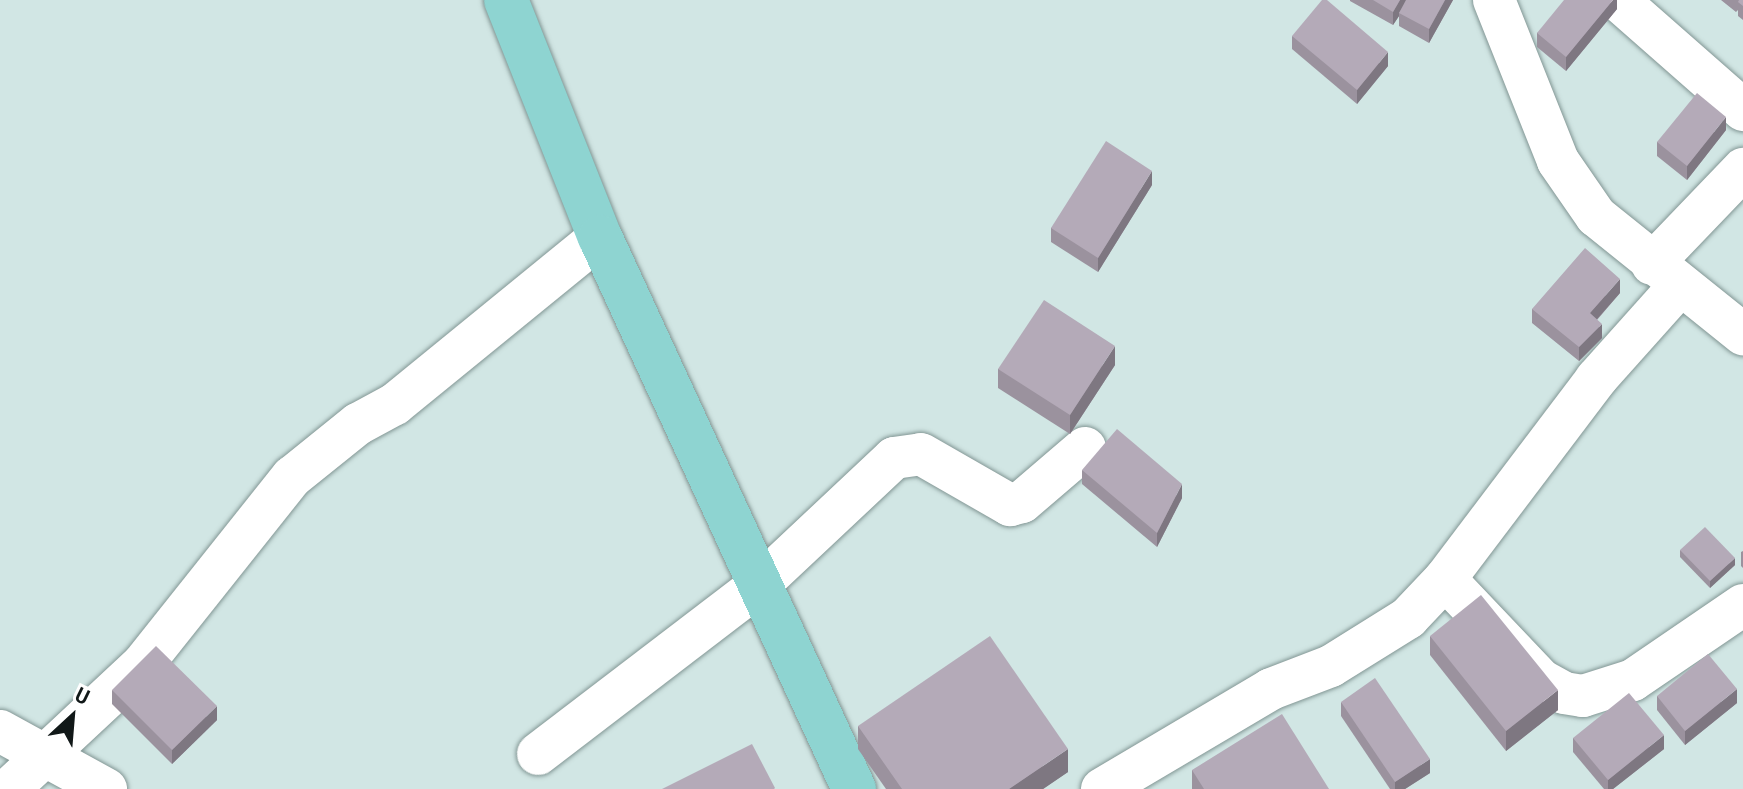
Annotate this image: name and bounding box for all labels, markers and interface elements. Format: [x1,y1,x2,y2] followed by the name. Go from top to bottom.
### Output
[32,677,112,757] north arrow
[70,679,95,712] text: U

